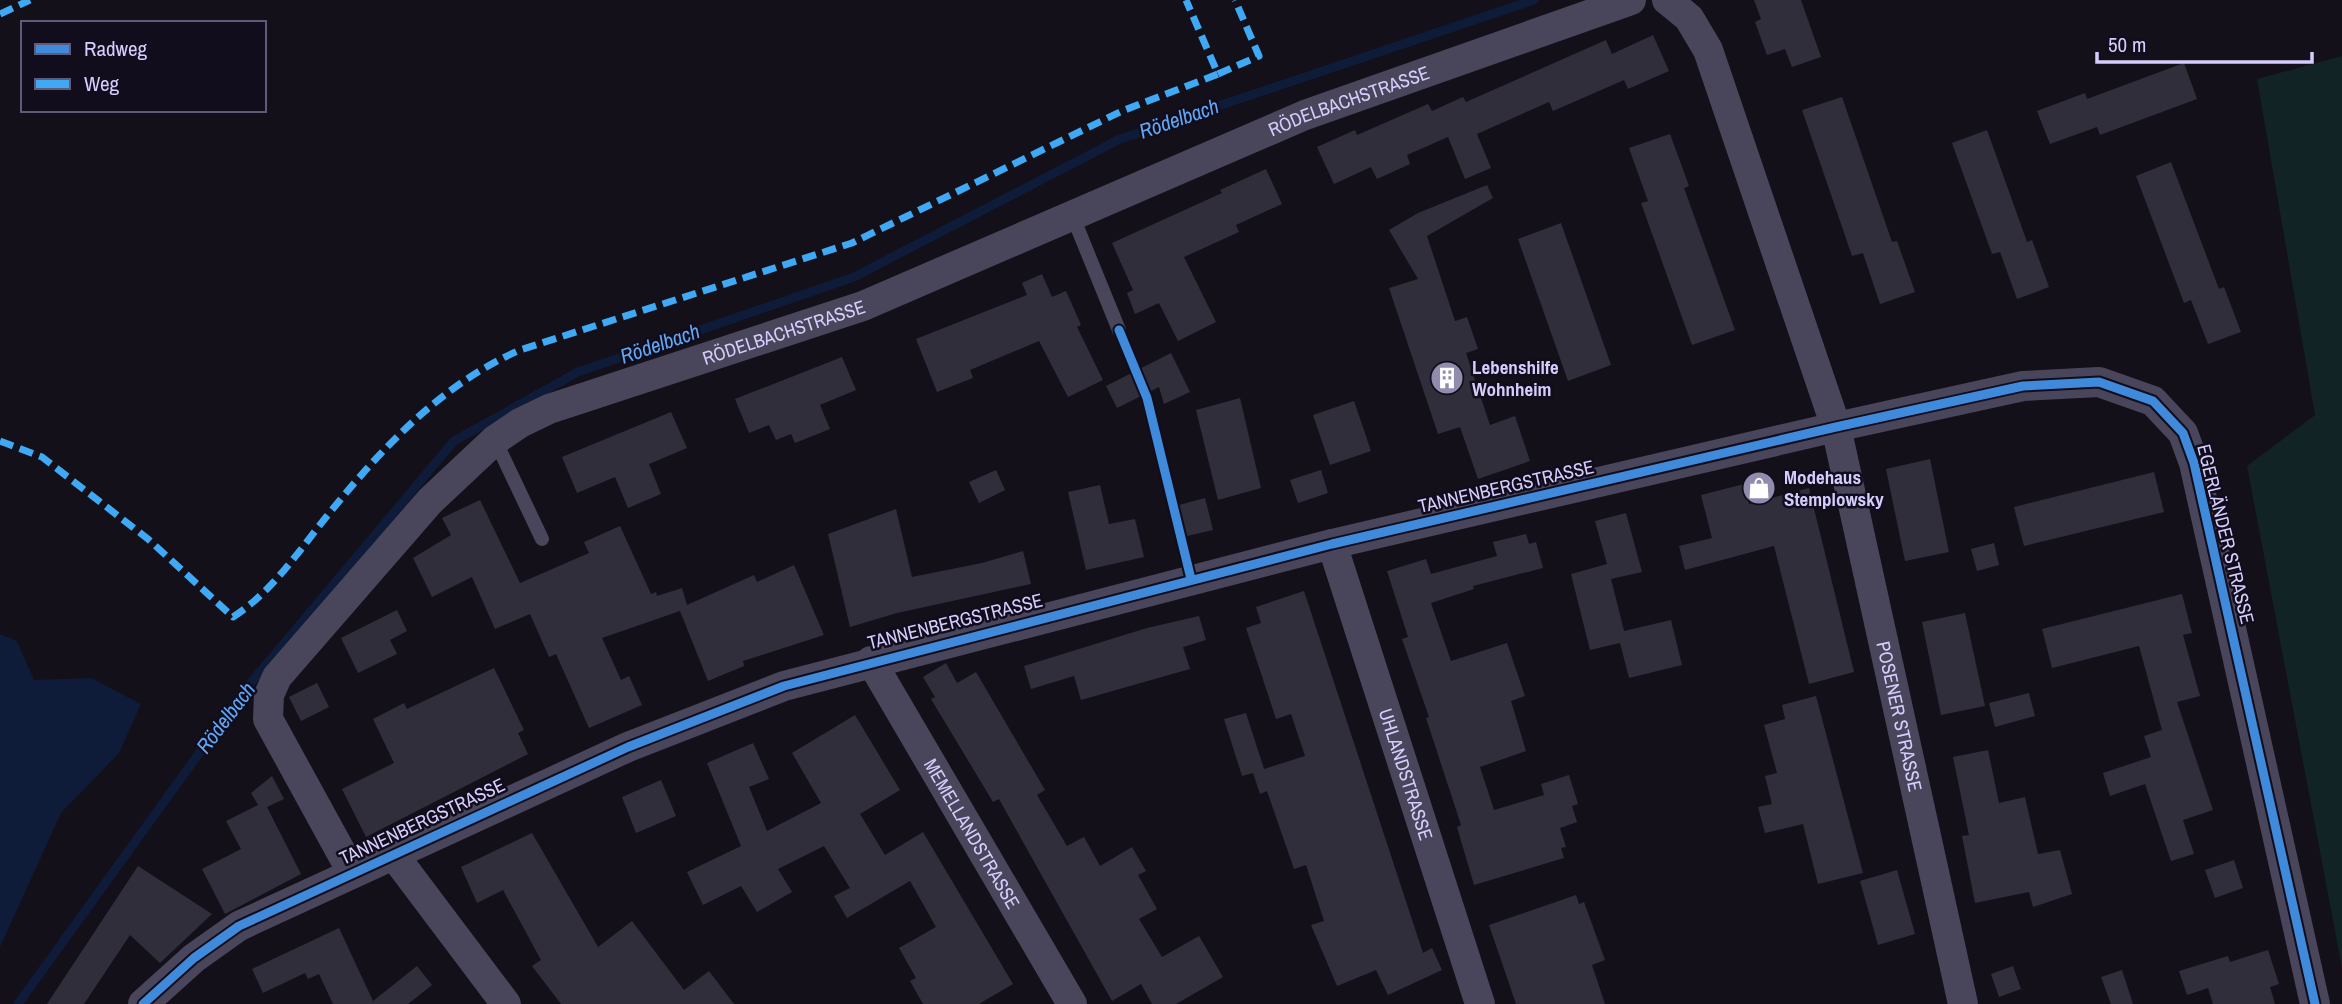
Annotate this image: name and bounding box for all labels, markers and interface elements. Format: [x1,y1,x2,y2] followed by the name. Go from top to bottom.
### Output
[21,21,266,112] legend
[2097,21,2312,65] scale bar
[2108,30,2146,59] text: 50 m
[84,34,148,63] text: Radweg
[1264,59,1433,142] street label: RÖDELBACHSTRASSE
[84,69,120,98] text: Weg
[1135,91,1222,146] water label: Rödelbach
[699,293,868,371] street label: RÖDELBACHSTRASSE
[616,316,703,371] water label: Rödelbach
[1472,354,1559,402] place label: Lebenshilfe Wohnheim
[1428,359,1466,397] building icon: Lebenshilfe Wohnheim
[2191,441,2261,627] street label: EGERLÄNDER STRASSE
[1415,453,1597,519] street label: TANNENBERGSTRASSE
[1784,464,1884,512] place label: Modehaus Stemplowsky
[1740,469,1778,507] shop icon: Modehaus Stemplowsky
[865,587,1045,655] street label: TANNENBERGSTRASSE
[1870,639,1929,794] street label: POSENER STRASSE
[189,676,262,759] water label: Rödelbach
[1373,705,1439,844] street label: UHLANDSTRASSE
[918,754,1026,913] street label: MEMELLANDSTRASSE
[335,771,509,871] street label: TANNENBERGSTRASSE

